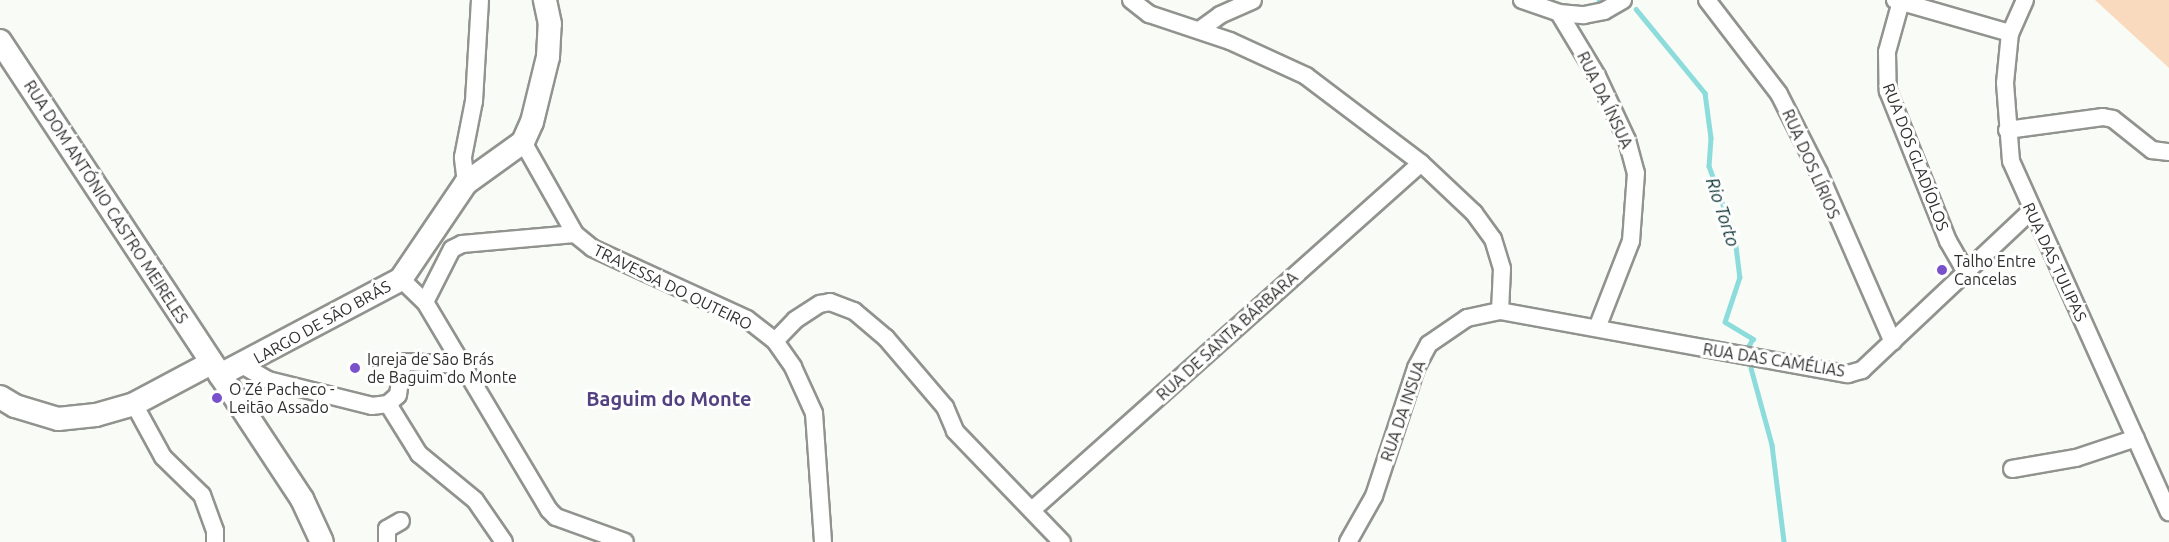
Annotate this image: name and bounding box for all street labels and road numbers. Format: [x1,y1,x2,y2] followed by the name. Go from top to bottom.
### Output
[1573,48,1637,152] street label: RUA DA ÍNSUA
[20,77,192,327] street label: RUA DOM ANTÓNIO CASTRO MEIRELES
[1879,80,1953,234] street label: RUA DOS GLADÍOLOS
[1778,106,1844,222] street label: RUA DOS LÍRIOS
[2019,200,2091,324] street label: RUA DAS TULIPAS
[591,240,755,334] street label: TRAVESSA DO OUTEIRO
[1153,268,1301,404] street label: RUA DE SANTA BÁRBARA
[250,276,394,368] street label: LARGO DE SÃO BRÁS
[1702,339,1846,381] street label: RUA DAS CAMÉLIAS
[1377,358,1429,464] street label: RUA DA INSUA

